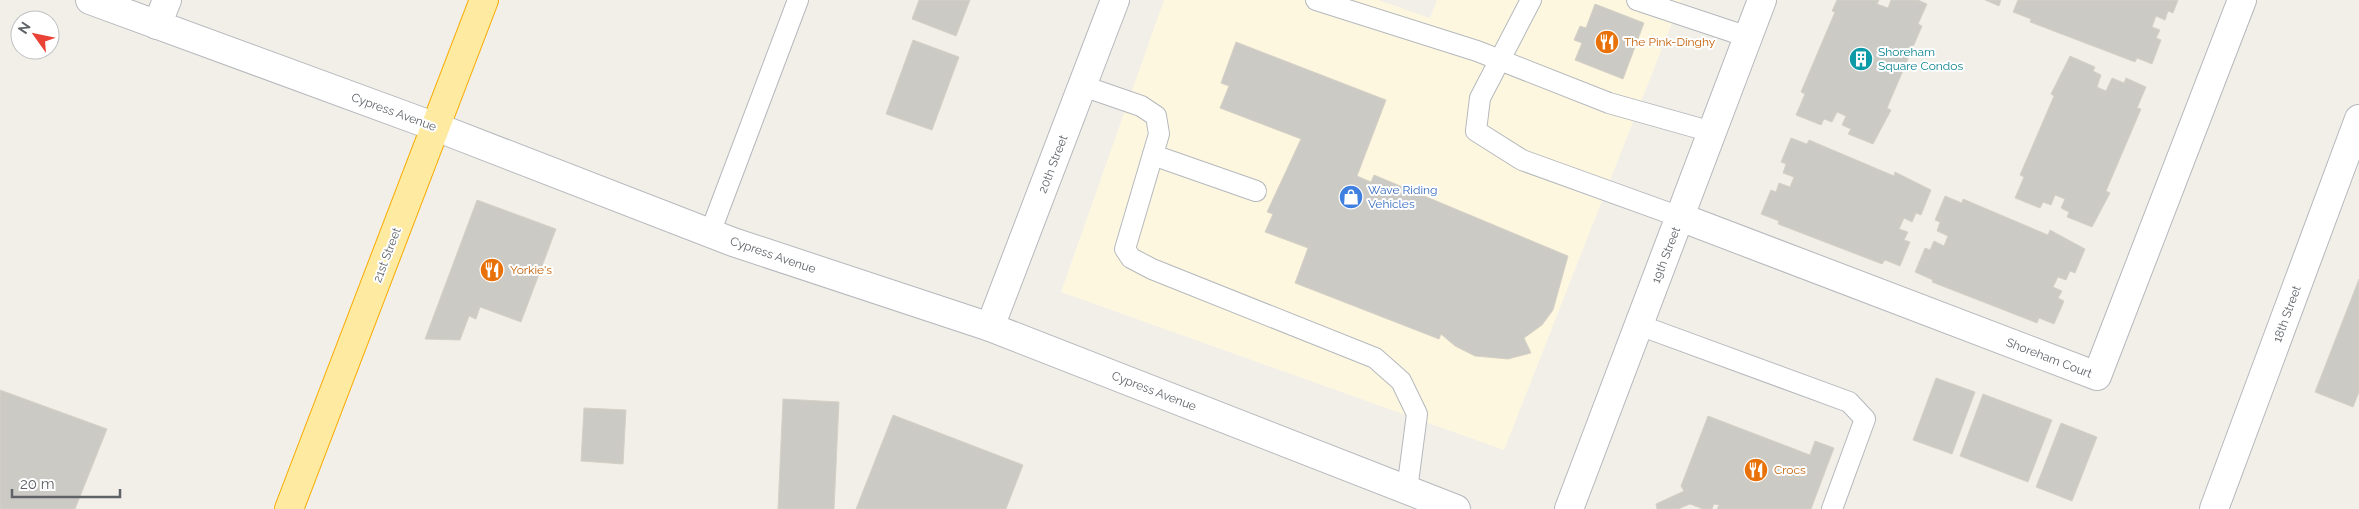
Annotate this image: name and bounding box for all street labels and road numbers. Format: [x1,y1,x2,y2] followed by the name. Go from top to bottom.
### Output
[350,90,438,134] street label: Cypress Avenue
[1036,133,1070,195] street label: 20th Street
[1649,225,1683,285] street label: 19th Street
[370,226,404,284] street label: 21st Street
[728,234,818,276] street label: Cypress Avenue
[2270,284,2304,344] street label: 18th Street
[2004,335,2094,381] street label: Shoreham Court
[1110,368,1198,414] street label: Cypress Avenue

